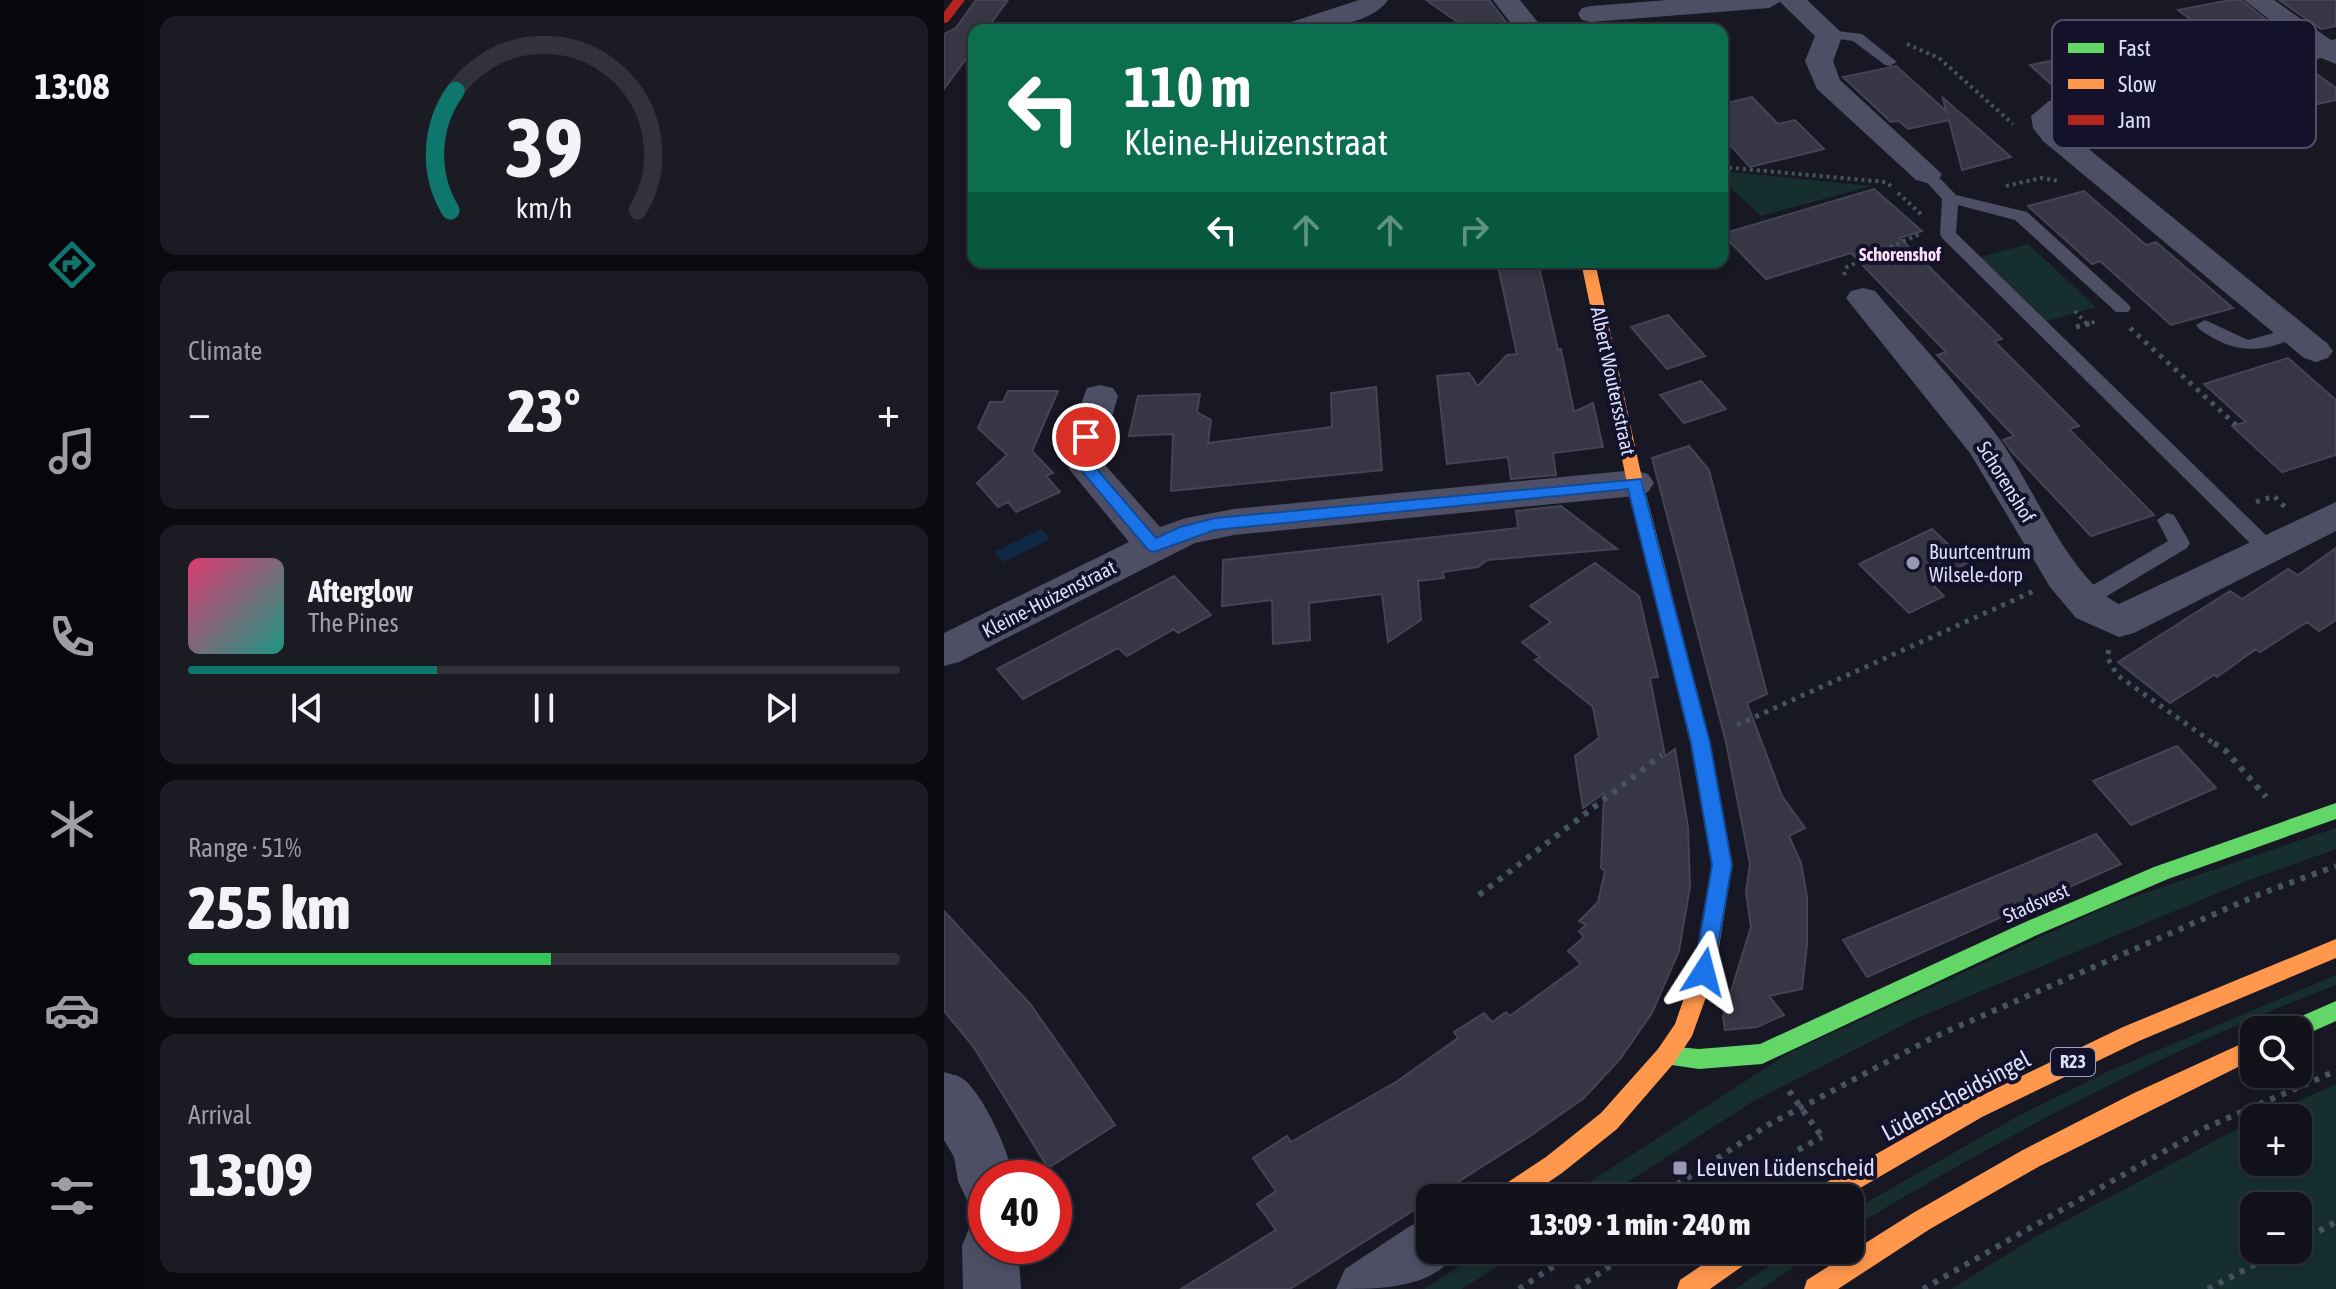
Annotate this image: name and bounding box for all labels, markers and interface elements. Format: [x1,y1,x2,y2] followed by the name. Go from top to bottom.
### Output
[2052,20,2316,148] legend
[2118,35,2151,61] text: Fast
[1124,55,1251,119] text: 110 m
[992,56,1096,160] icon: left
[35,65,109,107] text: 13:08
[2118,71,2156,97] text: Slow
[505,99,583,195] text: 39
[2118,107,2151,133] text: Jam
[1124,121,1388,163] text: Kleine-Huizenstraat
[516,191,572,224] text: km/h
[1200,208,1244,252] icon: left
[1284,208,1328,252] icon: ahead
[1368,208,1412,252] icon: ahead
[1452,208,1496,252] icon: right
[44,237,100,293] icon: directions
[1859,244,1942,265] district label: Schorenshof
[1587,305,1640,457] street label: Albert Woutersstraat
[188,336,262,366] text: Climate
[508,376,580,445] text: 23°
[188,386,211,436] text: −
[877,386,900,436] text: +
[1052,403,1120,471] pin
[1064,415,1108,459] icon: arrive
[44,423,100,479] icon: music
[1972,437,2041,527] street label: Schorenshof
[1929,540,2031,586] place label: Buurtcentrum Wilsele-dorp
[1904,554,1922,572] marker: Buurtcentrum Wilsele-dorp
[978,555,1120,642] street label: Kleine-Huizenstraat
[308,574,413,608] text: Afterglow
[308,608,399,638] text: The Pines
[44,609,100,665] icon: phone
[285,686,329,730] icon: previous
[522,686,566,730] icon: pause
[759,686,803,730] icon: next
[44,796,100,852] icon: climate
[188,833,301,863] text: Range · 51%
[188,873,350,942] text: 255 km
[1999,878,2073,927] street label: Stadsvest
[1662,930,1746,1014] position arrow
[44,982,100,1038] icon: car
[2240,1016,2312,1264] map controls
[2240,1016,2312,1088] button: search
[1877,1045,2035,1146] street label: Lüdenscheidsingel
[2051,1048,2095,1076] road number: R23
[188,1100,252,1130] text: Arrival
[2240,1104,2312,1176] button: +
[188,1140,313,1209] text: 13:09
[1696,1154,1875,1181] place label: Leuven Lüdenscheid
[1671,1159,1689,1177] marker: Leuven Lüdenscheid
[968,1160,1072,1264] speed limit sign: 40
[44,1168,100,1224] icon: filters
[2240,1192,2312,1264] button: −
[1530,1207,1750,1241] text: 13:09 · 1 min · 240 m

